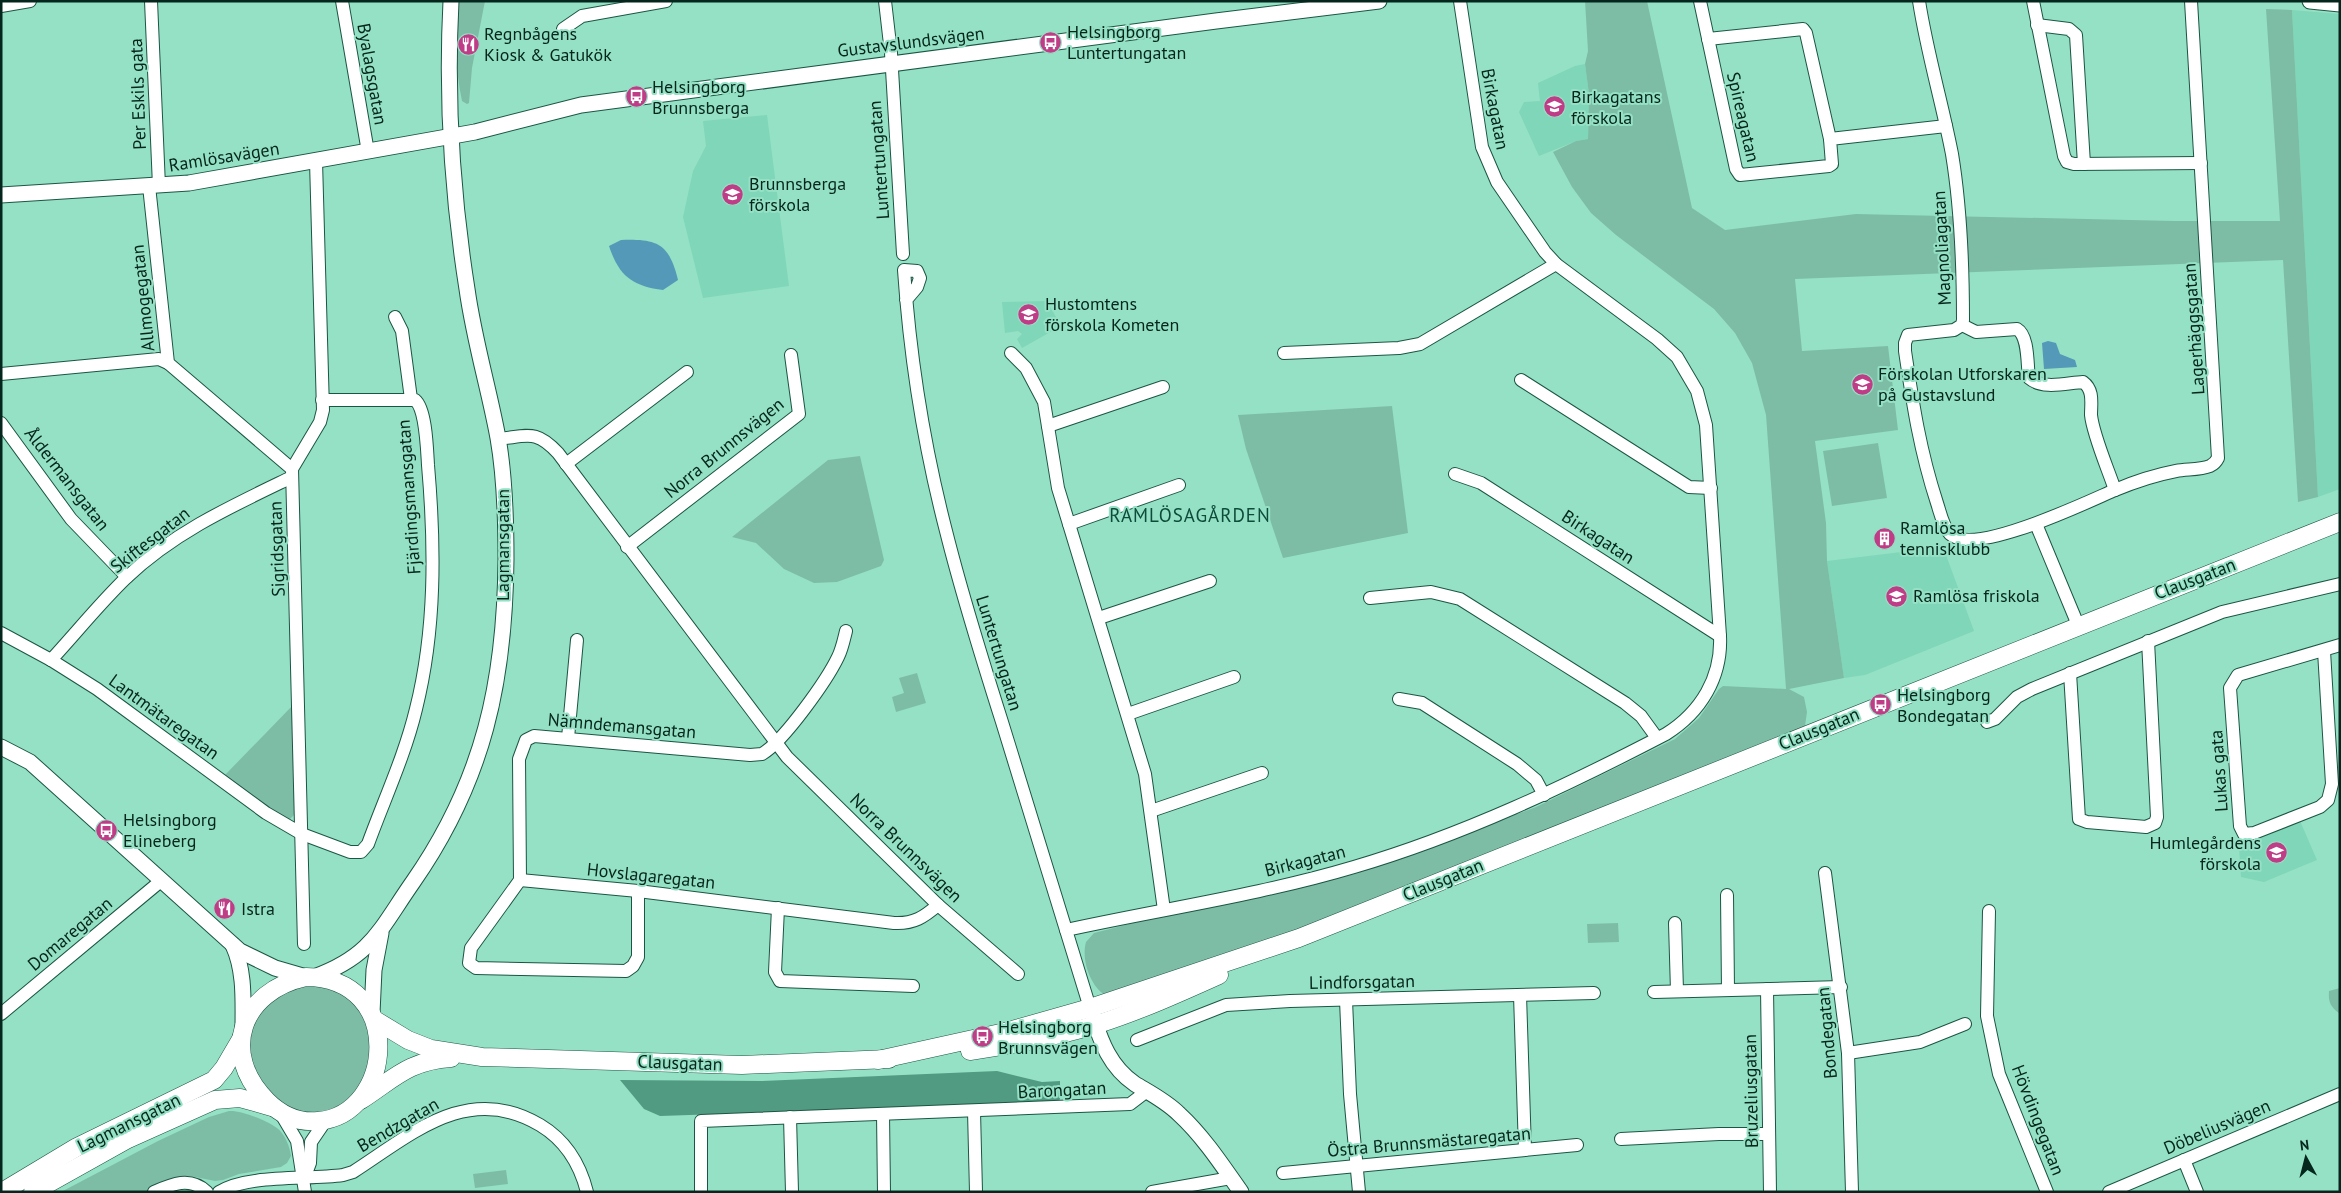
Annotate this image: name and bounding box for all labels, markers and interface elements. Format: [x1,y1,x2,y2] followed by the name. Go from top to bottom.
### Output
[1067,20,1186,64] place label: Helsingborg Luntertungatan
[352,21,393,126] street label: Byalagsgatan
[836,21,986,62] street label: Gustavslundsvägen
[484,22,612,66] place label: Regnbågens Kiosk & Gatukök
[1039,30,1063,54] bus stop icon: Helsingborg Luntertungatan
[456,32,480,56] restaurant icon: Regnbågens Kiosk & Gatukök
[124,38,151,150] street label: Per Eskils gata
[1476,66,1515,152] street label: Birkagatan
[1722,70,1765,164] street label: Spireagatan
[652,75,749,119] place label: Helsingborg Brunnsberga
[624,85,648,109] bus stop icon: Helsingborg Brunnsberga
[1571,85,1661,129] place label: Birkagatans förskola
[1543,95,1567,119] school or university icon: Birkagatans förskola
[863,100,894,220] street label: Luntertungatan
[167,136,281,177] street label: Ramlösavägen
[749,172,846,216] place label: Brunnsberga förskola
[721,182,745,206] school or university icon: Brunnsberga förskola
[1927,190,1956,306] street label: Magnoliagatan
[125,243,160,353] street label: Allmogegatan
[2177,262,2210,396] street label: Lagerhäggsgatan
[1045,292,1179,336] place label: Hustomtens förskola Kometen
[1017,302,1041,326] school or university icon: Hustomtens förskola Kometen
[1878,362,2047,406] place label: Förskolan Utforskaren på Gustavslund
[1850,372,1874,396] school or university icon: Förskolan Utforskaren på Gustavslund
[659,392,788,503] street label: Norra Brunnsvägen
[392,419,425,575] street label: Fjärdingsmansgatan
[20,422,115,535] street label: Åldermansgatan
[491,489,514,601] street label: Lagmansgatan
[105,501,194,578] street label: Skiftesgatan
[263,501,290,597] street label: Sigridsgatan
[1109,503,1271,527] district label: RAMLÖSAGÅRDEN
[1557,504,1639,569] street label: Birkagatan
[1900,516,1990,560] place label: Ramlösa tennisklubb
[1872,526,1896,550] building icon: Ramlösa tennisklubb
[2151,553,2239,605] street label: Clausgatan
[1885,584,1909,608] school or university icon: Ramlösa friskola
[1913,584,2040,607] place label: Ramlösa friskola
[971,592,1028,713] street label: Luntertungatan
[105,669,224,764] street label: Lantmätaregatan
[1897,683,1991,727] place label: Helsingborg Bondegatan
[1869,693,1893,717] bus stop icon: Helsingborg Bondegatan
[1775,702,1863,755] street label: Clausgatan
[547,708,697,743] street label: Nämndemansgatan
[2204,729,2233,813] street label: Lukas gata
[845,788,967,907] street label: Norra Brunnsvägen
[123,808,217,852] place label: Helsingborg Elineberg
[95,818,119,842] bus stop icon: Helsingborg Elineberg
[2149,831,2261,875] place label: Humlegårdens förskola
[1262,839,1348,882] street label: Birkagatan
[2265,841,2289,865] school or university icon: Humlegårdens förskola
[1399,853,1487,906] street label: Clausgatan
[586,857,716,894] street label: Hovslagaregatan
[23,892,117,976] street label: Domaregatan
[213,897,237,921] restaurant icon: Istra
[241,897,275,920] place label: Istra
[1309,969,1415,994] street label: Lindforsgatan
[1811,986,1842,1080] street label: Bondegatan
[998,1015,1098,1059] place label: Helsingborg Brunnsvägen
[970,1025,994,1049] bus stop icon: Helsingborg Brunnsvägen
[1738,1034,1763,1148] street label: Bruzeliusgatan
[637,1050,723,1075] street label: Clausgatan
[2007,1061,2070,1178] street label: Hövdingegatan
[1017,1076,1107,1103] street label: Barongatan
[73,1088,184,1157] street label: Lagmansgatan
[353,1092,443,1157] street label: Bendzgatan
[2160,1094,2274,1159] street label: Döbeliusvägen
[1326,1121,1532,1162] street label: Östra Brunnsmästaregatan
[2281,1133,2331,1183] north arrow
[2299,1136,2310,1155] text: N

